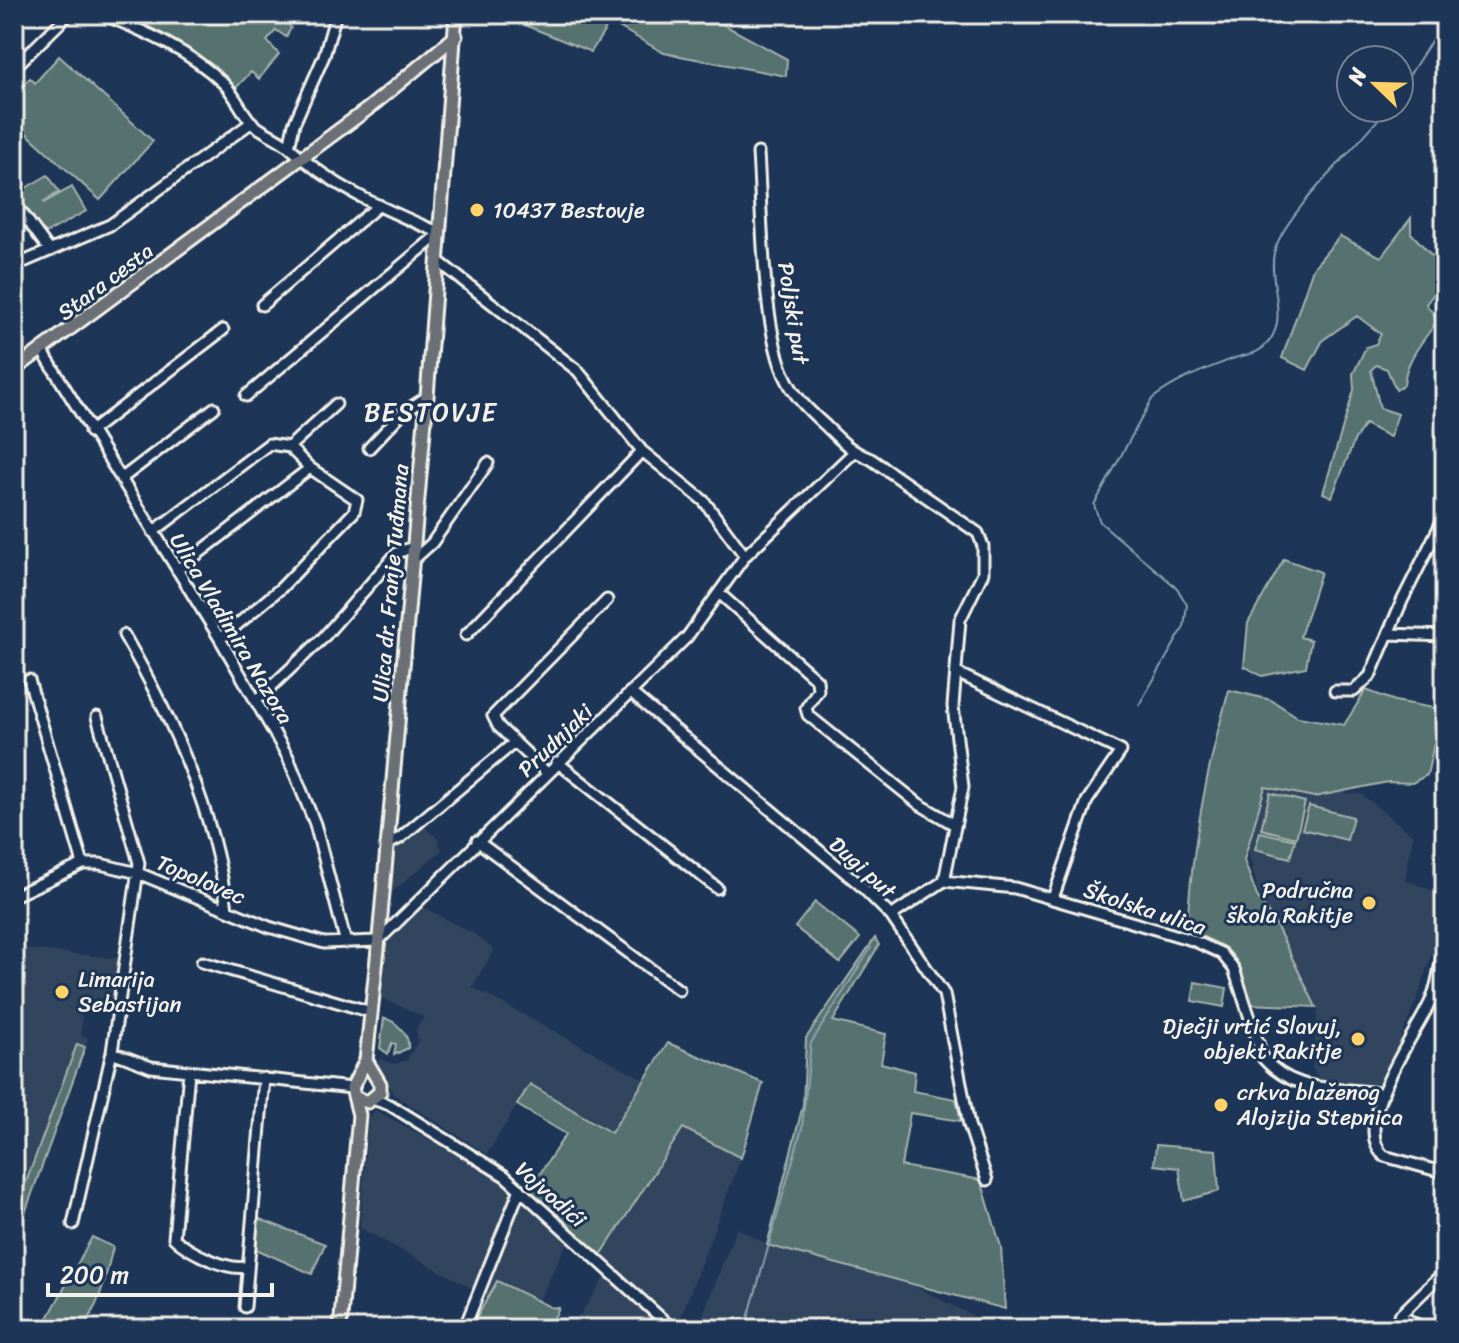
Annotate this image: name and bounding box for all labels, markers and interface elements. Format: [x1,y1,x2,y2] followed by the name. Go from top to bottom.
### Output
[1335,44,1415,124] north arrow
[1336,61,1378,92] text: N
[493,191,645,230] place label: 10437 Bestovje
[468,201,486,219] marker: 10437 Bestovje
[49,232,162,331] street label: Stara cesta
[766,259,821,368] street label: Poljski put
[364,389,498,435] district label: BESTOVJE
[361,462,420,704] street label: Ulica dr. Franje Tuđmana
[159,525,304,732] street label: Ulica Vladimira Nazora
[508,693,603,787] street label: Prudnjaki
[820,826,906,909] street label: Dugi put
[150,843,252,916] street label: Topolovec
[1079,870,1212,947] street label: Školska ulica
[1226,871,1353,935] place label: Područna škola Rakitje
[1360,894,1378,912] marker: Područna škola Rakitje
[78,960,181,1024] place label: Limarija Sebastijan
[53,983,71,1001] marker: Limarija Sebastijan
[1163,1007,1342,1071] place label: Dječji vrtić Slavuj, objekt Rakitje
[1349,1030,1367,1048] marker: Dječji vrtić Slavuj, objekt Rakitje
[1236,1073,1403,1137] place label: crkva blaženog Alojzija Stepnica
[1212,1096,1230,1114] marker: crkva blaženog Alojzija Stepnica
[506,1151,596,1238] street label: Vojvodići
[48,1247,272,1297] scale bar
[60,1254,129,1296] text: 200 m

